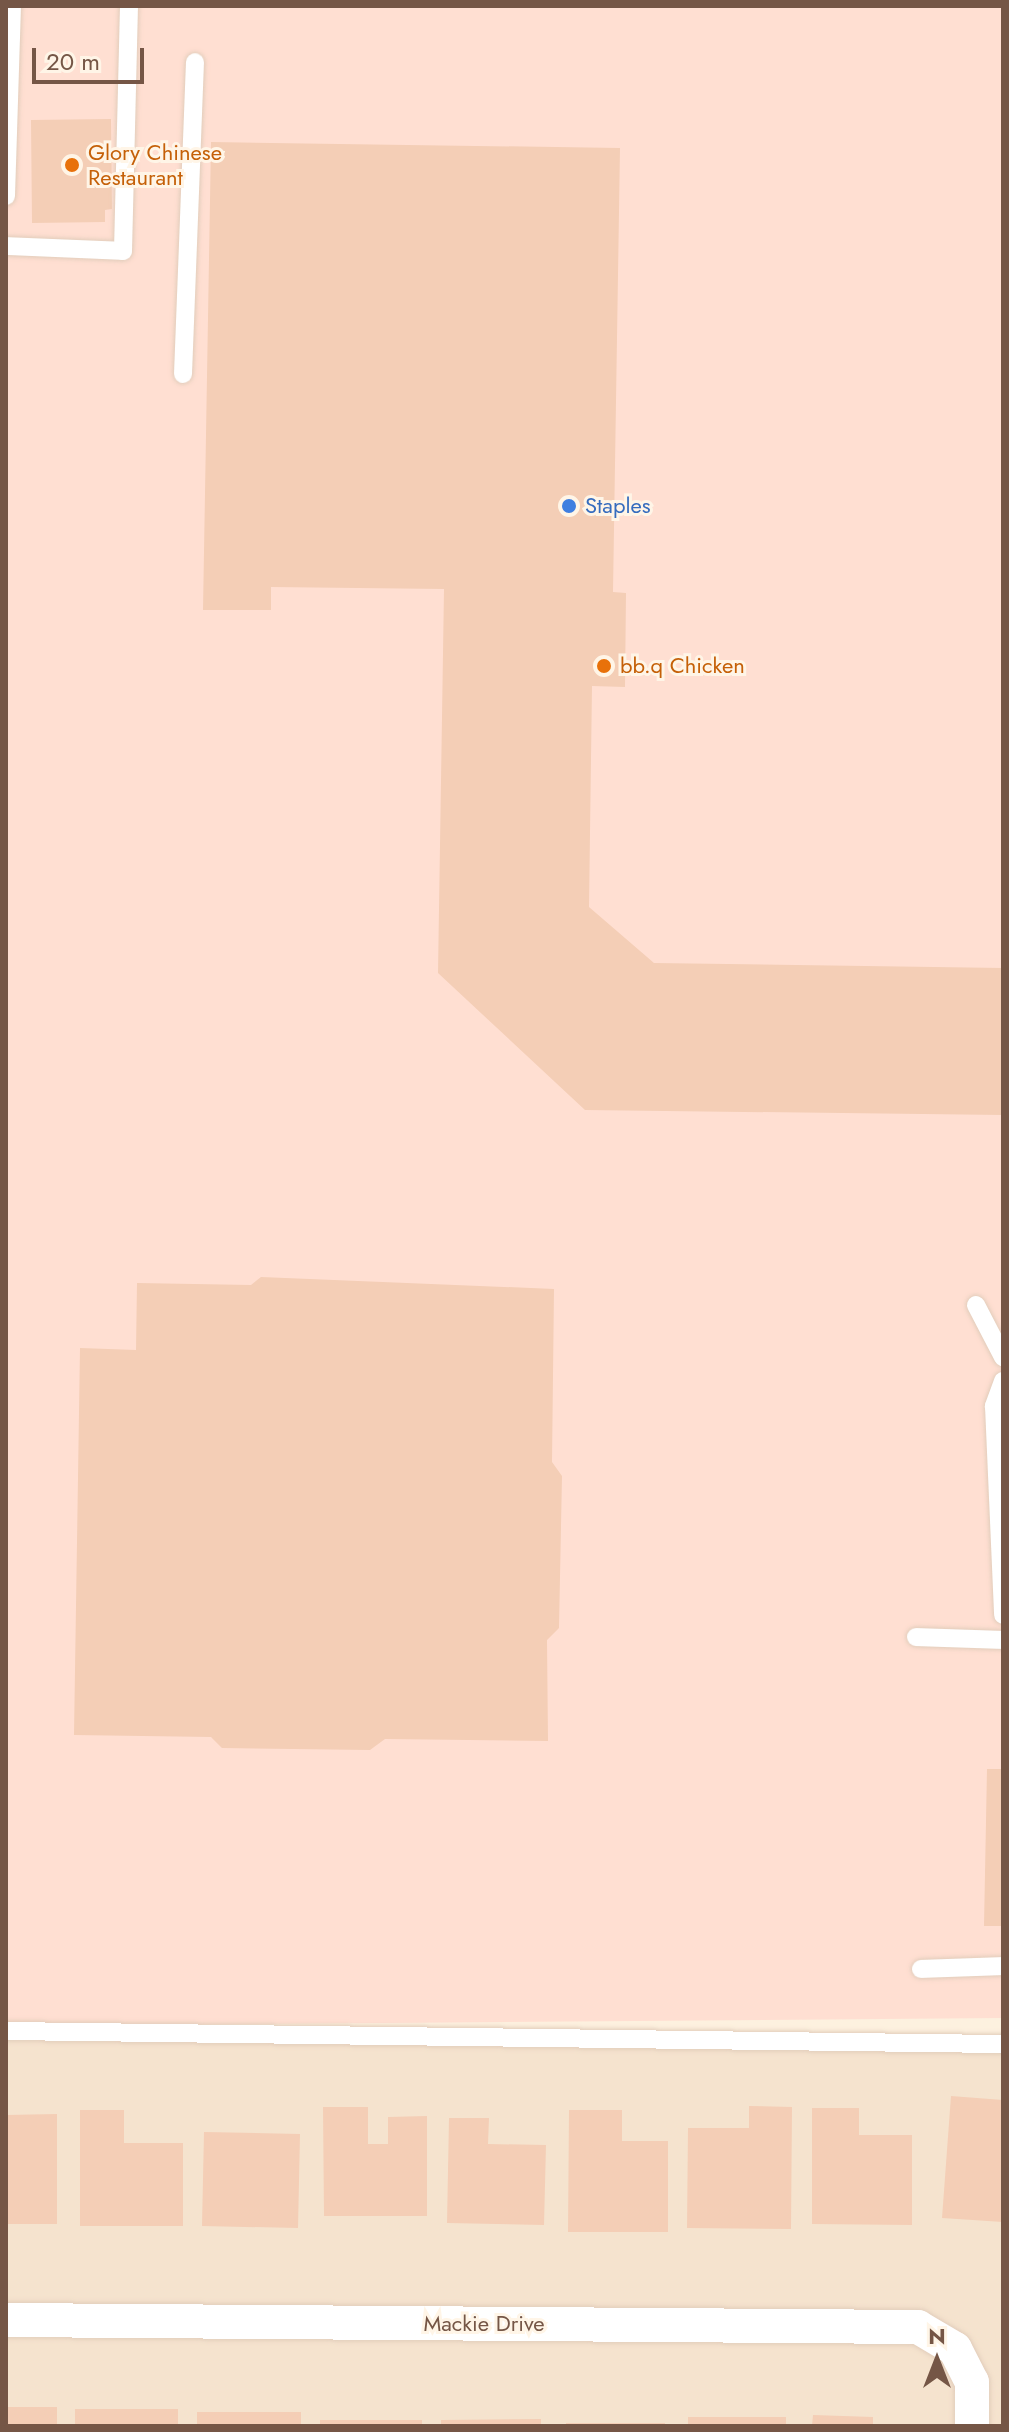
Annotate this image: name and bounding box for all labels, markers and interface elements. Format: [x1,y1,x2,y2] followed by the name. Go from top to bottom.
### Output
[36,32,148,82] scale bar
[46,44,100,79] text: 20 m
[88,139,222,190] place label: Glory Chinese Restaurant
[63,156,81,174] marker: Glory Chinese Restaurant
[585,493,651,519] place label: Staples
[560,497,578,515] marker: Staples
[620,653,745,679] place label: bb.q Chicken
[595,657,613,675] marker: bb.q Chicken
[423,2311,545,2337] street label: Mackie Drive
[897,2320,977,2400] north arrow
[928,2320,946,2352] text: N

